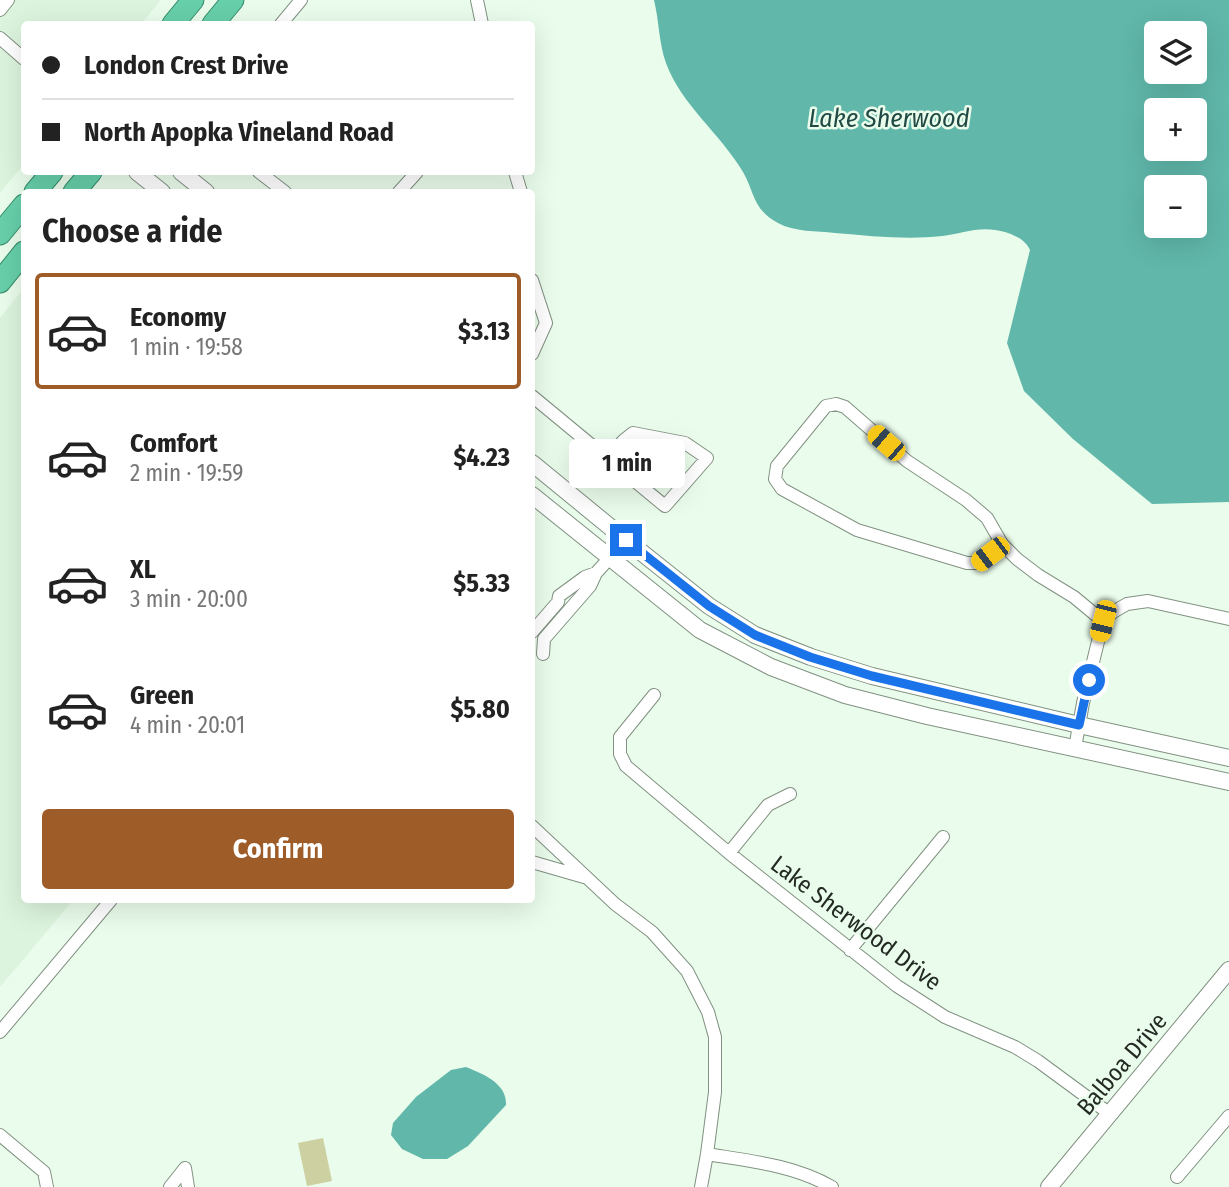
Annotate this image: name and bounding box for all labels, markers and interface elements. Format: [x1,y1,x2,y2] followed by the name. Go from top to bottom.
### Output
[1144,21,1207,238] map controls
[1144,21,1207,84] button: layers
[84,50,288,81] text: London Crest Drive
[1144,98,1207,161] button: +
[808,103,970,134] water label: Lake Sherwood
[84,117,394,148] text: North Apopka Vineland Road
[1144,175,1207,238] button: −
[42,212,223,250] text: Choose a ride
[46,300,109,363] icon: car
[130,302,226,333] text: Economy
[458,316,510,347] text: $3.13
[130,333,243,361] text: 1 min · 19:58
[864,421,909,465] car
[46,426,109,489] icon: car
[130,428,218,459] text: Comfort
[568,438,684,488] callout: 1 min
[453,442,510,473] text: $4.23
[602,449,652,477] text: 1 min
[130,459,243,487] text: 2 min · 19:59
[610,524,642,556] route end
[967,533,1014,575] car
[46,552,109,615] icon: car
[130,554,156,585] text: XL
[453,568,510,599] text: $5.33
[130,585,248,613] text: 3 min · 20:00
[1088,598,1119,644] car
[1073,664,1105,696] route start
[46,678,109,741] icon: car
[130,680,194,711] text: Green
[450,694,510,725] text: $5.80
[130,711,245,739] text: 4 min · 20:01
[42,809,514,889] button: Confirm
[765,850,947,996] street label: Lake Sherwood Drive
[1071,1007,1173,1121] street label: Balboa Drive

